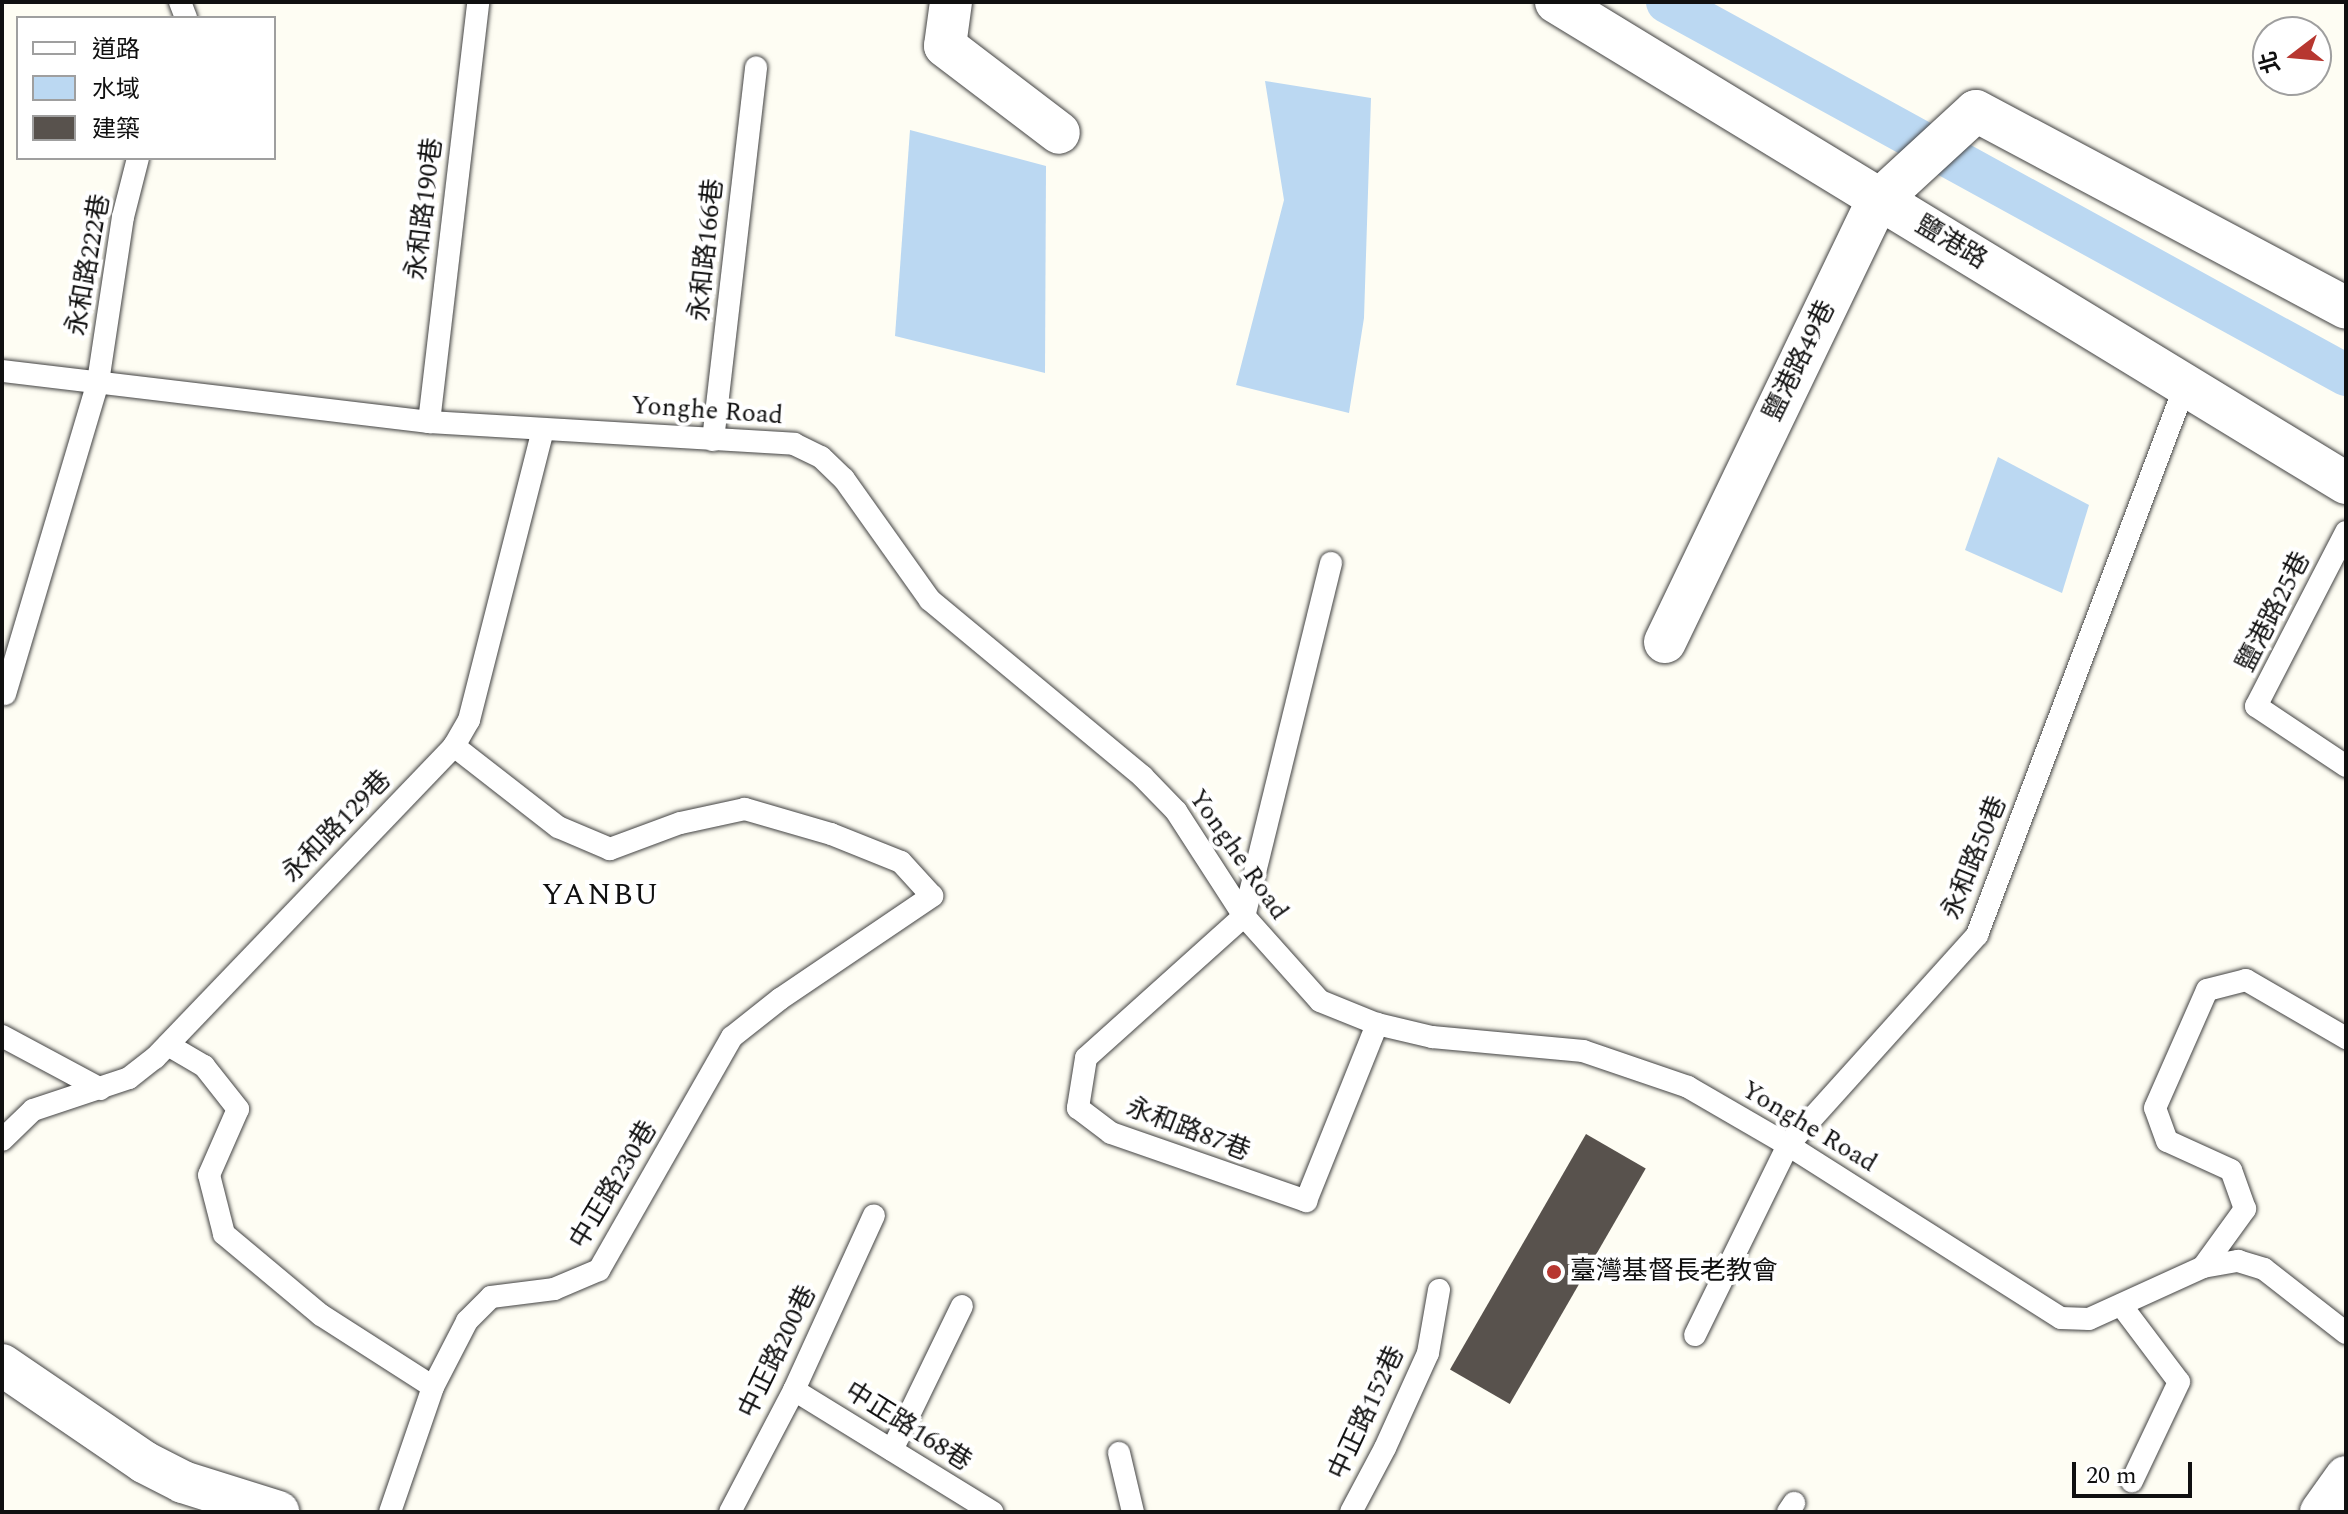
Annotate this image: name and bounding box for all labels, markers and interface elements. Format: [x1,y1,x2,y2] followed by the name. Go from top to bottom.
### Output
[16,16,276,160] legend
[2252,16,2332,96] north arrow
[92,32,140,68] text: 道路
[2251,47,2289,77] text: 北
[92,72,140,108] text: 水域
[92,112,140,148] text: 建築
[401,136,449,282] street label: 永和路190巷
[684,177,730,323] street label: 永和路166巷
[61,192,117,338] street label: 永和路222巷
[1910,210,1992,276] street label: 鹽港路
[1757,296,1843,426] street label: 鹽港路49巷
[630,390,784,432] street label: Yonghe Road
[2231,547,2317,677] street label: 鹽港路25巷
[276,765,398,889] street label: 永和路129巷
[1181,784,1295,926] street label: Yonghe Road
[1936,792,2014,924] street label: 永和路50巷
[542,877,660,913] district label: YANBU
[1736,1074,1882,1180] street label: Yonghe Road
[1122,1092,1254,1168] street label: 永和路87巷
[564,1116,664,1254] street label: 中正路230巷
[1570,1256,1778,1288] place label: 臺灣基督長老教會
[1545,1263,1563,1281] marker: 臺灣基督長老教會
[733,1281,823,1423] street label: 中正路200巷
[1323,1342,1411,1484] street label: 中正路152巷
[839,1376,977,1478] street label: 中正路168巷
[2076,1446,2196,1496] scale bar
[2086,1458,2137,1494] text: 20 m

